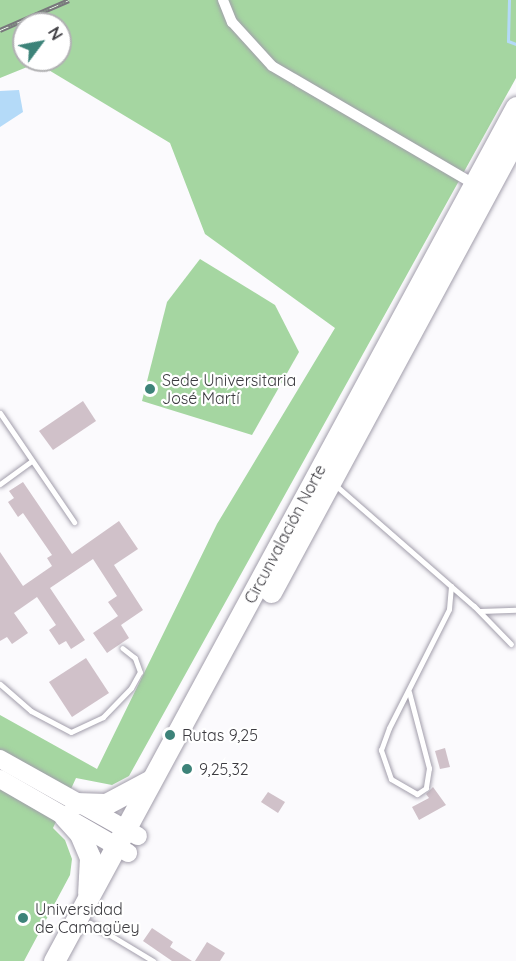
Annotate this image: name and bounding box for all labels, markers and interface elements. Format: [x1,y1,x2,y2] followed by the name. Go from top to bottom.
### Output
[12,12,72,72] north arrow
[44,23,67,44] text: N
[162,370,296,408] place label: Sede Universitaria José Martí
[143,382,157,396] marker: Sede Universitaria José Martí
[240,461,330,607] street label: Circunvalación Norte
[182,725,258,745] place label: Rutas 9,25
[163,728,177,742] marker: Rutas 9,25
[199,759,249,779] place label: 9,25,32
[180,762,194,776] marker: 9,25,32
[35,899,140,937] place label: Universidad de Camagüey
[16,911,30,925] marker: Universidad de Camagüey

